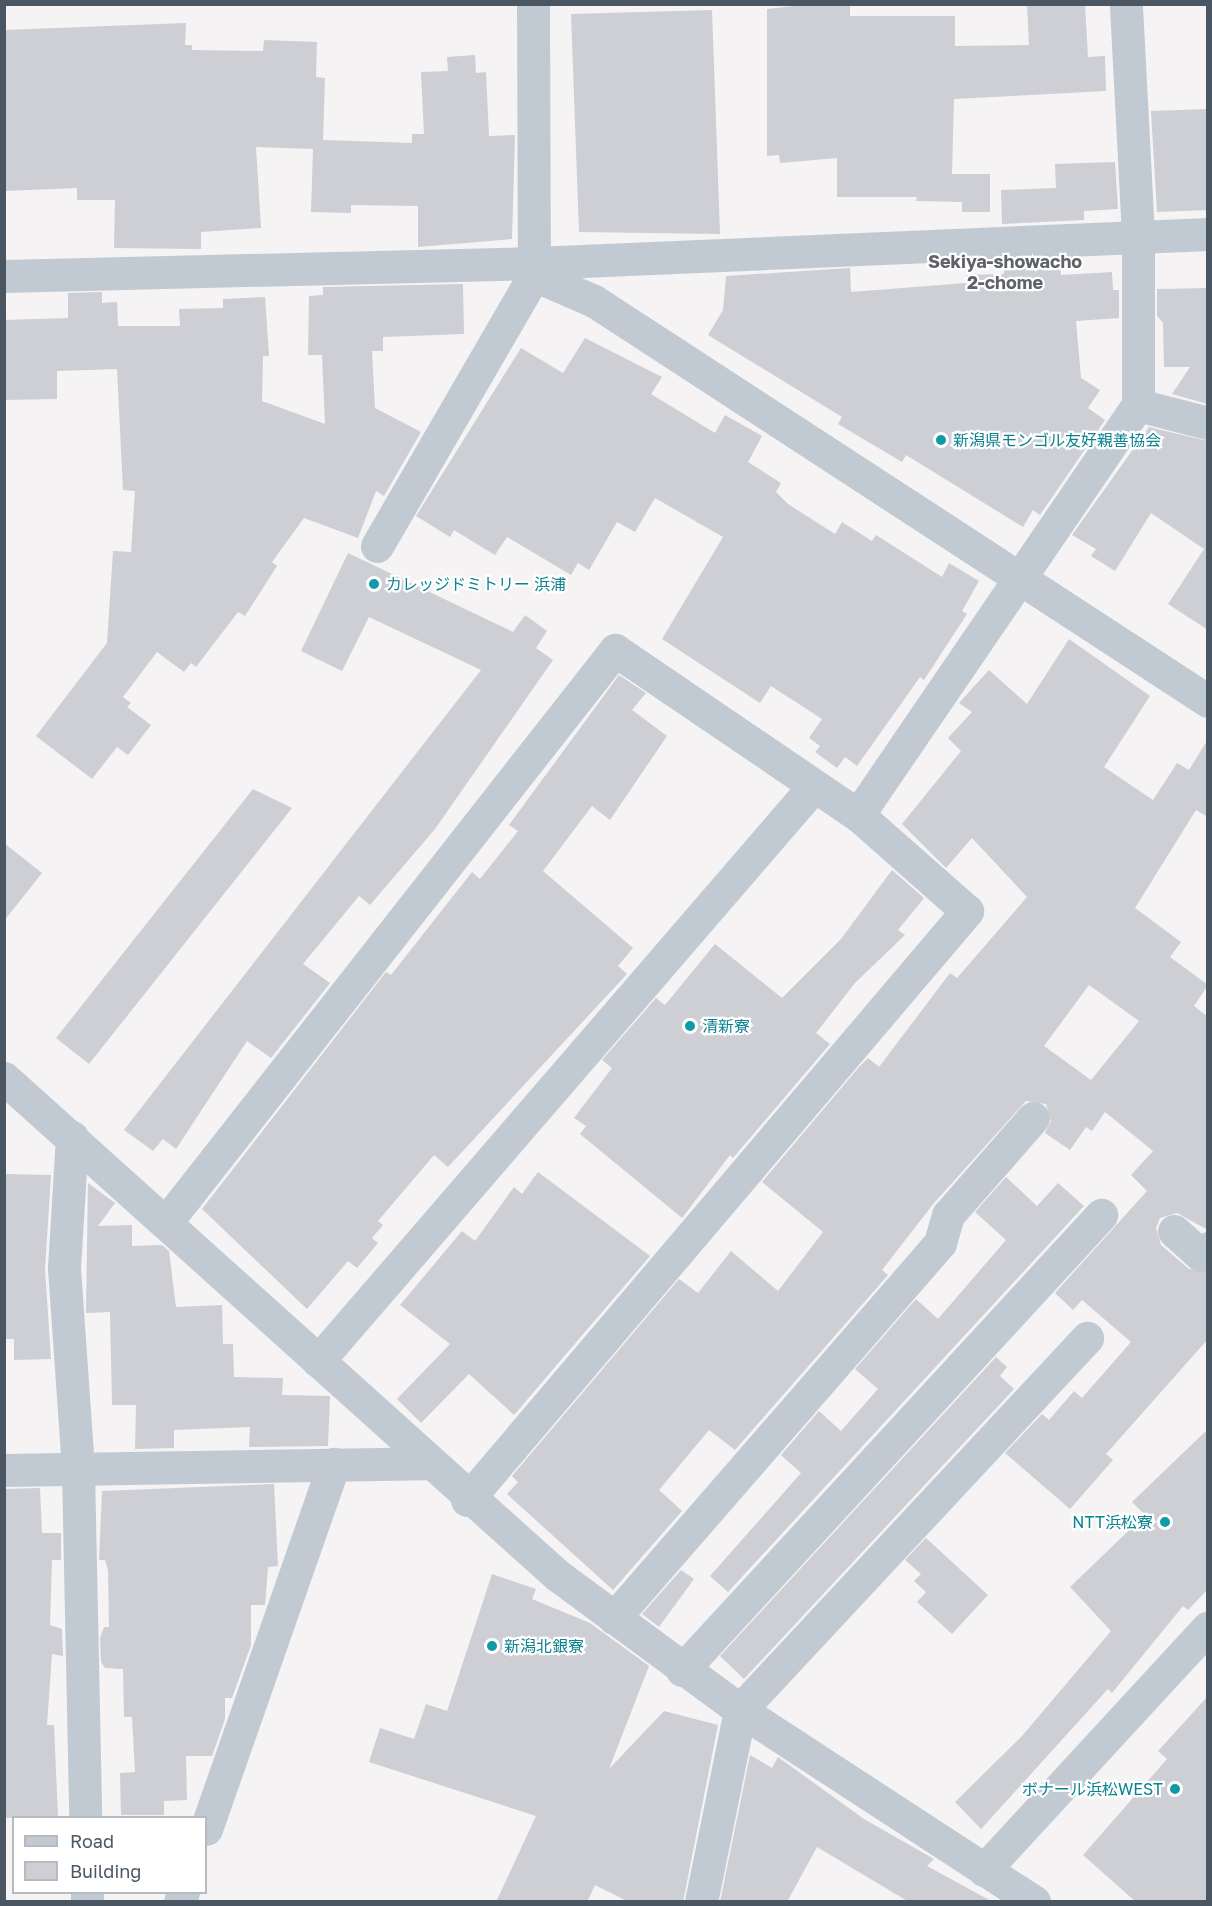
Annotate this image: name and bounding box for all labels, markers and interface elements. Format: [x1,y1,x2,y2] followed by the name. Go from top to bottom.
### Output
[928,251,1082,294] district label: Sekiya-showacho 2-chome
[953,430,1161,450] place label: 新潟県モンゴル友好親善協会
[934,433,948,447] marker: 新潟県モンゴル友好親善協会
[386,574,566,594] place label: カレッジドミトリー 浜浦
[367,577,381,591] marker: カレッジドミトリー 浜浦
[702,1016,750,1036] place label: 清新寮
[683,1019,697,1033] marker: 清新寮
[1072,1512,1153,1532] place label: NTT浜松寮
[1158,1515,1172,1529] marker: NTT浜松寮
[504,1636,584,1656] place label: 新潟北銀寮
[485,1639,499,1653] marker: 新潟北銀寮
[1022,1779,1163,1799] place label: ボナール浜松WEST
[1168,1782,1182,1796] marker: ボナール浜松WEST
[12,1816,207,1894] legend
[70,1830,114,1852] text: Road
[70,1860,141,1882] text: Building

